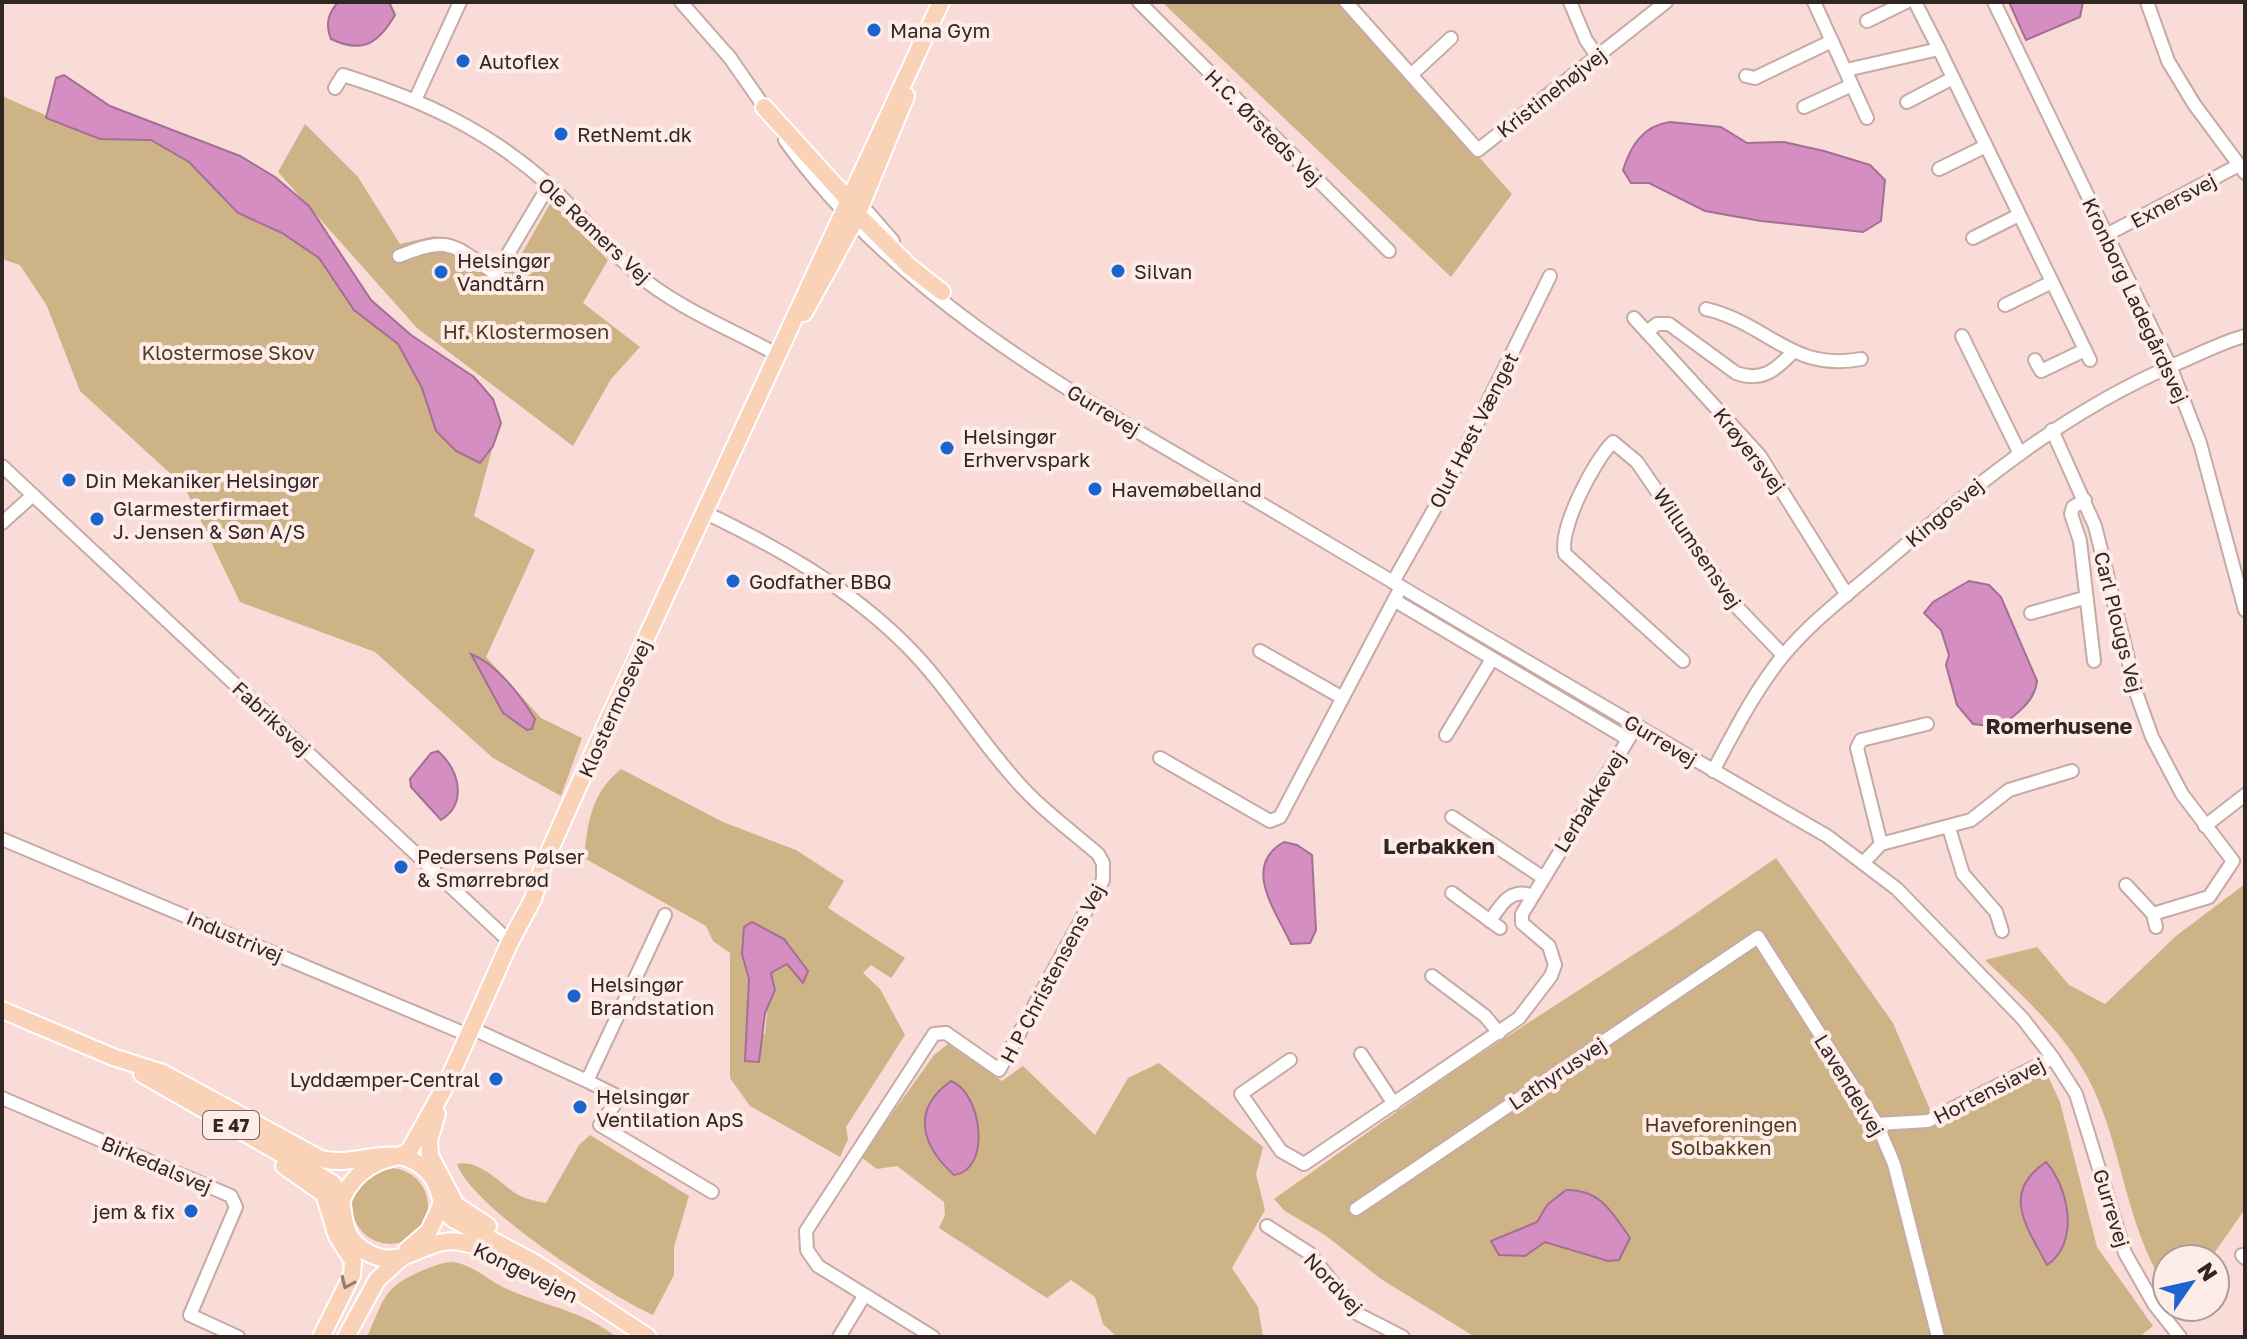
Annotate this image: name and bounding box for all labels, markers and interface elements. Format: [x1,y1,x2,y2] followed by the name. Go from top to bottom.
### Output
[890,18,990,42] place label: Mana Gym
[865,21,883,39] marker: Mana Gym
[1492,42,1610,142] street label: Kristinehøjvej
[479,49,560,73] place label: Autoflex
[454,52,472,70] marker: Autoflex
[1201,64,1327,190] street label: H.C. Ørsteds Vej
[577,122,692,146] place label: RetNemt.dk
[552,125,570,143] marker: RetNemt.dk
[2126,168,2220,232] street label: Exnersvej
[534,172,656,288] street label: Ole Rømers Vej
[2078,194,2194,406] street label: Kronborg Ladegårdsvej
[457,248,551,295] place label: Helsingør Vandtårn
[1134,259,1192,283] place label: Silvan
[1109,262,1127,280] marker: Silvan
[432,263,450,281] marker: Helsingør Vandtårn
[443,319,609,343] park label: Hf. Klostermosen
[141,340,315,364] park label: Klostermose Skov
[1423,348,1523,512] street label: Oluf Høst Vænget
[1063,379,1145,441] street label: Gurrevej
[1709,403,1791,497] street label: Krøyersvej
[963,424,1090,471] place label: Helsingør Erhvervspark
[938,439,956,457] marker: Helsingør Erhvervspark
[85,468,320,492] place label: Din Mekaniker Helsingør
[60,471,78,489] marker: Din Mekaniker Helsingør
[1900,473,1988,551] street label: Kingosvej
[1111,477,1262,501] place label: Havemøbelland
[1086,480,1104,498] marker: Havemøbelland
[1649,483,1747,613] street label: Willumsensvej
[113,496,305,543] place label: Glarmesterfirmaet J. Jensen & Søn A/S
[88,510,106,528] marker: Glarmesterfirmaet J. Jensen & Søn A/S
[2090,549,2148,695] street label: Carl Plougs Vej
[749,569,892,593] place label: Godfather BBQ
[724,572,742,590] marker: Godfather BBQ
[573,635,655,781] street label: Klostermosevej
[228,676,316,760] street label: Fabriksvej
[1620,709,1702,771] street label: Gurrevej
[1986,712,2132,739] district label: Romerhusene
[1548,746,1630,856] street label: Lerbakkevej
[1383,832,1495,859] district label: Lerbakken
[417,844,585,891] place label: Pedersens Pølser & Smørrebrød
[392,858,410,876] marker: Pedersens Pølser & Smørrebrød
[995,879,1109,1067] street label: H P Christensens Vej
[183,905,287,967] street label: Industrivej
[590,972,714,1019] place label: Helsingør Brandstation
[565,987,583,1005] marker: Helsingør Brandstation
[1810,1030,1890,1140] street label: Lavendelvej
[1504,1032,1610,1114] street label: Lathyrusvej
[1929,1052,2049,1128] street label: Hortensiavej
[290,1067,480,1091] place label: Lyddæmper-Central
[487,1070,505,1088] marker: Lyddæmper-Central
[596,1084,744,1131] place label: Helsingør Ventilation ApS
[571,1098,589,1116] marker: Helsingør Ventilation ApS
[203,1111,259,1139] road number: E 47
[1645,1112,1797,1159] park label: Haveforeningen Solbakken
[98,1130,216,1198] street label: Birkedalsvej
[2089,1166,2135,1250] street label: Gurrevej
[92,1199,175,1223] place label: jem & fix
[182,1202,200,1220] marker: jem & fix
[470,1236,582,1308] street label: Kongevejen
[2151,1243,2231,1323] north arrow
[1300,1247,1368,1319] street label: Nordvej
[2192,1257,2224,1286] text: N
[341,1275,357,1289] one-way arrow

